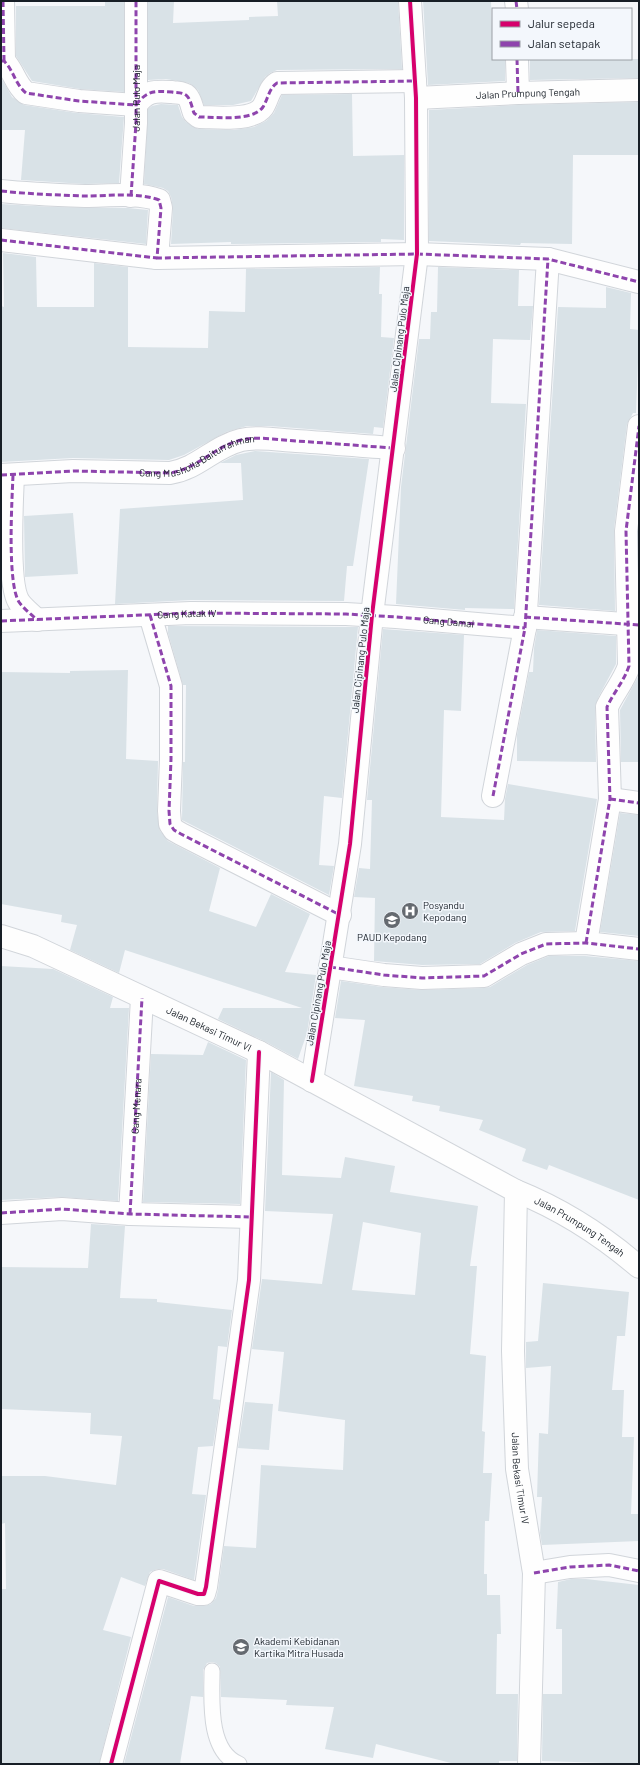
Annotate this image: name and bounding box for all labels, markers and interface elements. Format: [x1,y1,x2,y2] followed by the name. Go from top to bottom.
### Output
[492,8,632,60] legend
[528,16,595,30] text: Jalur sepeda
[528,36,600,50] text: Jalan setapak
[129,65,142,132] street label: Jalan Pulo Maja
[476,85,580,101] street label: Jalan Prumpung Tengah
[387,285,411,393] street label: Jalan Cipinang Pulo Maja
[139,432,255,479] street label: Gang Musholla Baiturrahman
[348,606,372,714] street label: Jalan Cipinang Pulo Maja
[157,607,217,620] street label: Gang Katak IV
[423,613,475,630] street label: Gang Damai
[423,899,467,923] place label: Posyandu Kepodang
[400,901,420,921] hospital icon: Posyandu Kepodang
[382,910,402,930] school or university icon: PAUD Kepodang
[357,931,427,943] place label: PAUD Kepodang
[303,940,333,1046] street label: Jalan Cipinang Pulo Maja
[165,1003,254,1054] street label: Jalan Bekasi Timur VI
[128,1078,144,1134] street label: Gang Menara
[533,1194,627,1259] street label: Jalan Prumpung Tengah
[510,1432,532,1525] street label: Jalan Bekasi Timur IV
[254,1635,344,1659] place label: Akademi Kebidanan Kartika Mitra Husada
[231,1637,251,1657] school or university icon: Akademi Kebidanan Kartika Mitra Husada

